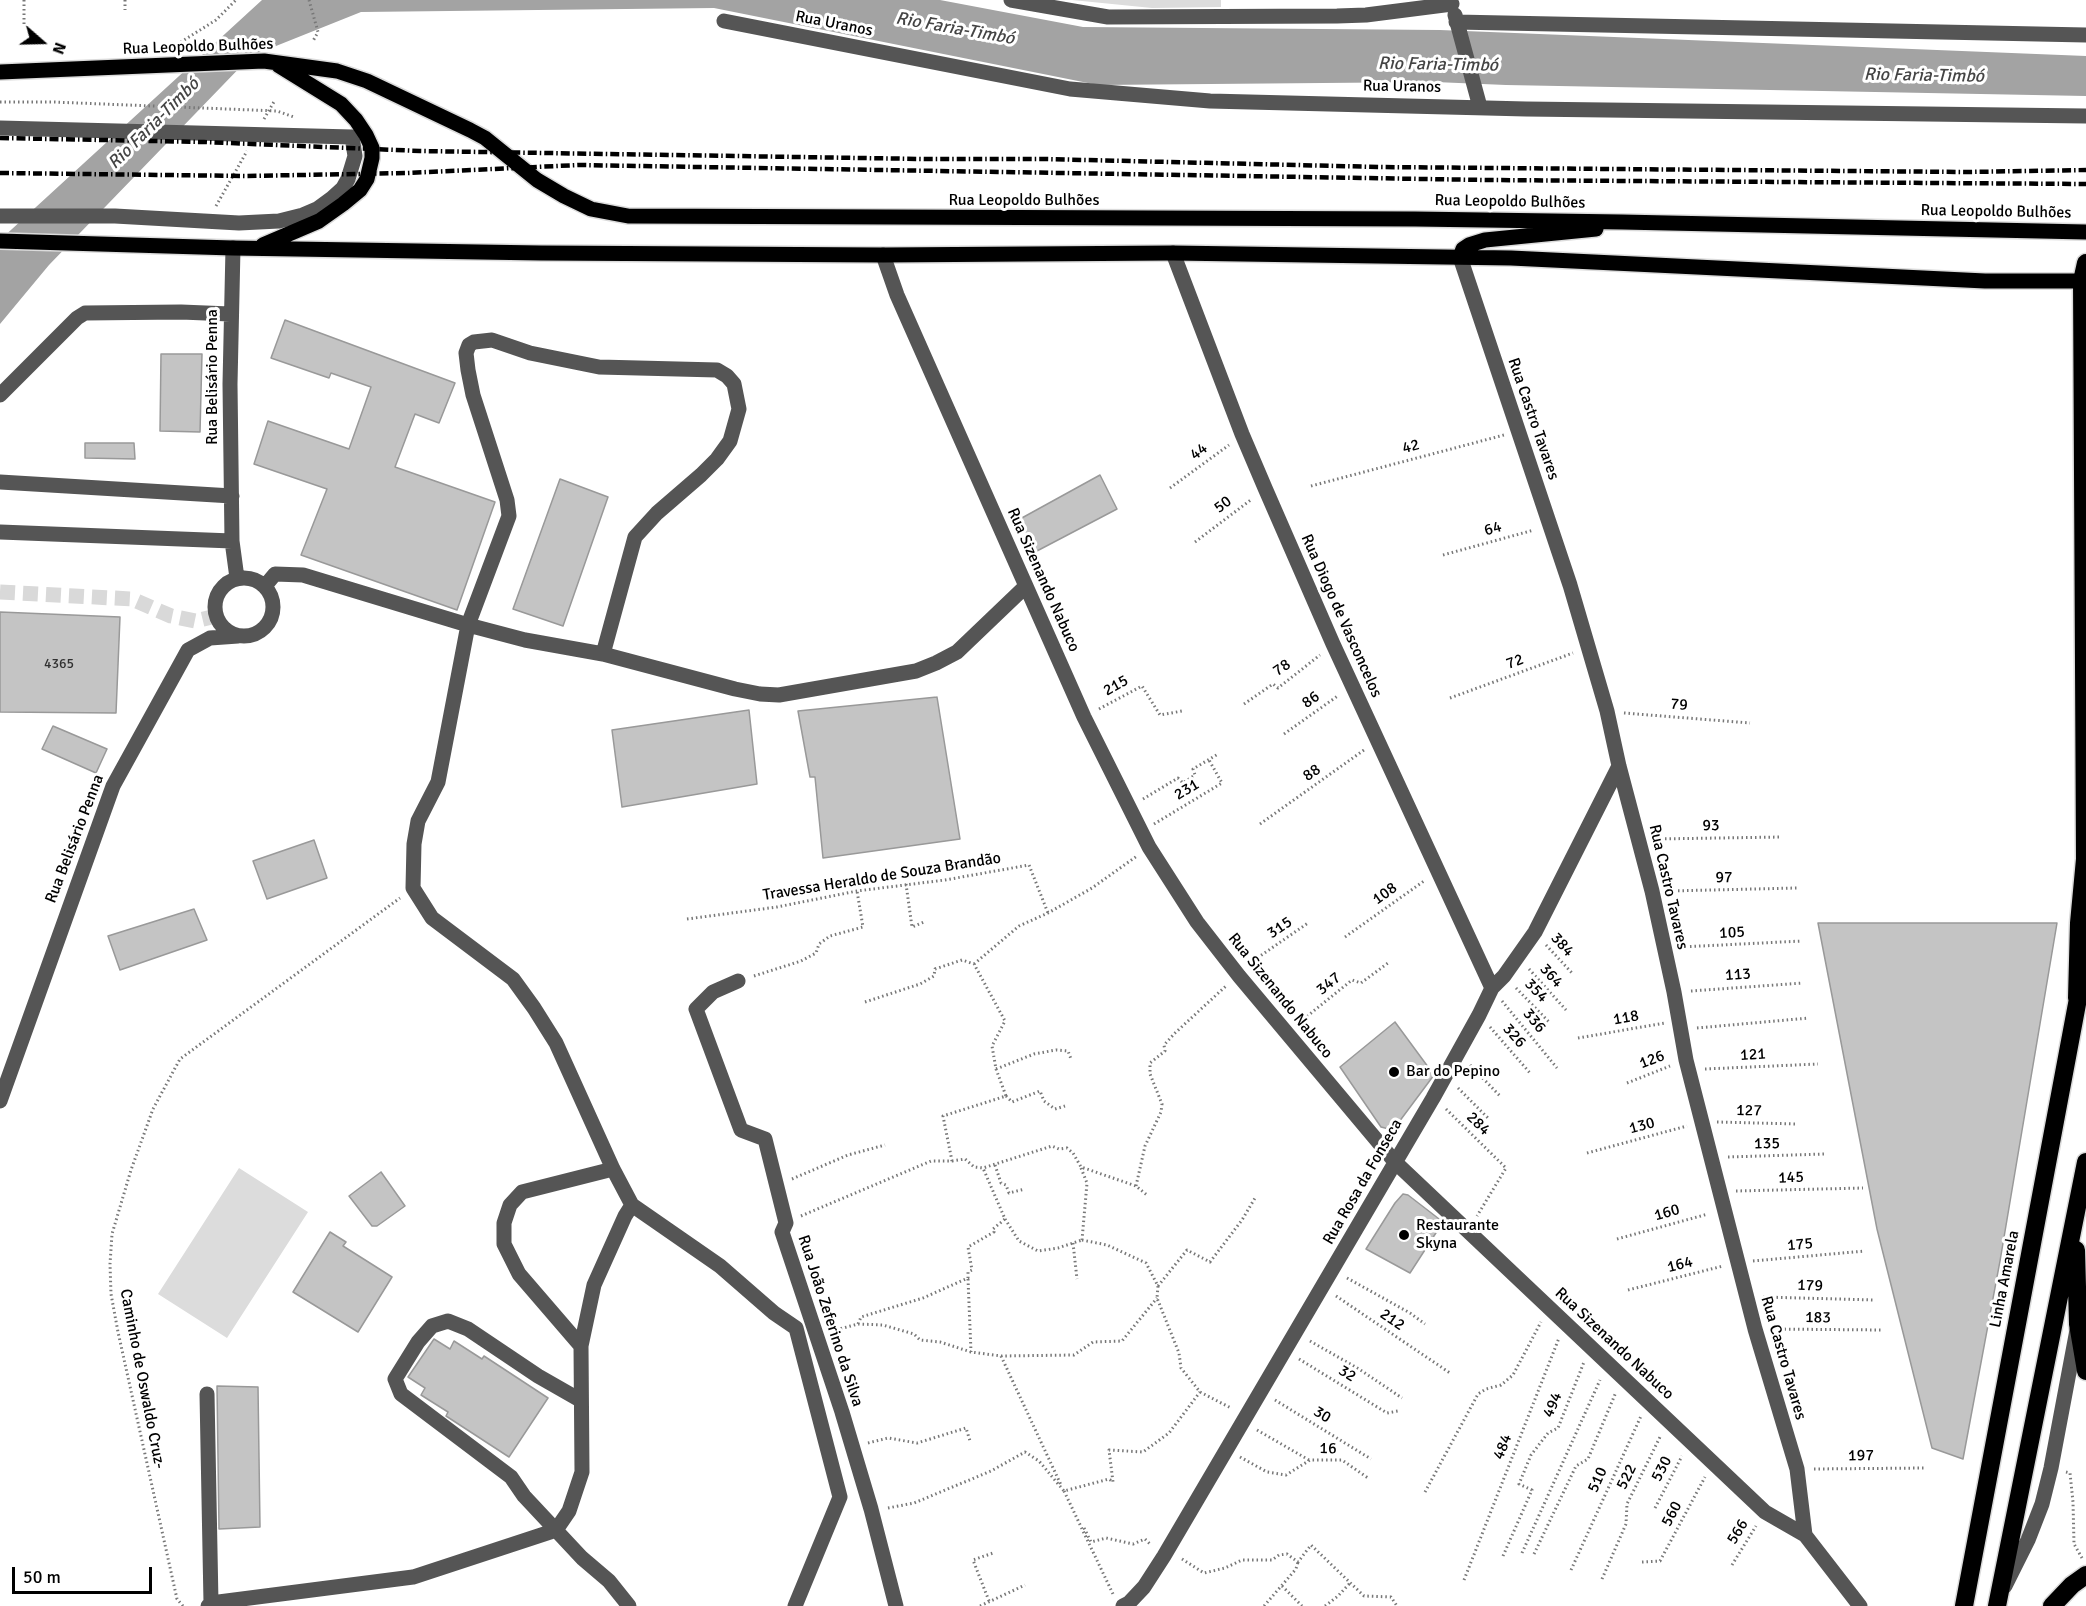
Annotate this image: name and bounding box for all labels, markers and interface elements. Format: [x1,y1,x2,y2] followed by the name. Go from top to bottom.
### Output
[794,7,874,41] street label: Rua Uranos
[894,8,1016,50] water label: Rio Faria-Timbó
[12,12,72,72] north arrow
[122,35,274,59] street label: Rua Leopoldo Bulhões
[48,39,70,57] text: N
[1378,53,1498,77] water label: Rio Faria-Timbó
[1864,64,1984,88] water label: Rio Faria-Timbó
[104,74,204,174] water label: Rio Faria-Timbó
[1363,77,1441,97] street label: Rua Uranos
[949,191,1099,211] street label: Rua Leopoldo Bulhões
[1434,191,1586,213] street label: Rua Leopoldo Bulhões
[1920,201,2072,223] street label: Rua Leopoldo Bulhões
[203,309,223,445] street label: Rua Belisário Penna
[1503,355,1563,483] street label: Rua Castro Tavares
[1400,435,1422,459] street label: 42
[1186,439,1212,465] street label: 44
[1210,492,1236,518] street label: 50
[1003,505,1083,655] street label: Rua Sizenando Nabuco
[1482,517,1504,541] street label: 64
[1296,531,1386,701] street label: Rua Diogo de Vasconcelos
[1504,650,1526,674] street label: 72
[1269,655,1295,681] street label: 78
[44,656,74,672] house number: 4365
[1100,671,1132,701] street label: 215
[1298,687,1324,713] street label: 86
[1670,695,1688,715] street label: 79
[1299,760,1325,786] street label: 88
[42,772,108,906] street label: Rua Belisário Penna
[1171,775,1203,805] street label: 231
[1702,816,1720,836] street label: 93
[1644,823,1692,951] street label: Rua Castro Tavares
[762,849,1002,905] street label: Travessa Heraldo de Souza Brandão
[1715,868,1733,888] street label: 97
[1369,879,1401,909] street label: 108
[1264,913,1296,943] street label: 315
[1719,923,1745,943] street label: 105
[1546,929,1578,961] street label: 384
[1224,930,1336,1062] street label: Rua Sizenando Nabuco
[1535,960,1567,992] street label: 364
[1724,965,1752,985] street label: 113
[1313,968,1345,1000] street label: 347
[1520,975,1552,1007] street label: 354
[1518,1005,1550,1037] street label: 336
[1612,1006,1640,1030] street label: 118
[1498,1020,1530,1052] street label: 326
[1740,1045,1766,1065] street label: 121
[1636,1046,1668,1074] street label: 126
[1406,1062,1500,1082] place label: Bar do Pepino
[1387,1065,1401,1079] marker: Bar do Pepino
[1736,1101,1762,1121] street label: 127
[1462,1108,1494,1140] street label: 284
[1627,1113,1657,1139] street label: 130
[1319,1116,1407,1248] street label: Rua Rosa da Fonseca
[1754,1134,1780,1154] street label: 135
[1778,1168,1804,1188] street label: 145
[1652,1200,1682,1226] street label: 160
[1416,1216,1499,1254] place label: Restaurante Skyna
[1397,1228,1411,1242] marker: Restaurante Skyna
[1986,1229,2024,1329] street label: Linha Amarela
[793,1233,867,1409] street label: Rua João Zeferino da Silva
[1786,1234,1814,1256] street label: 175
[1665,1253,1695,1277] street label: 164
[1797,1276,1823,1296] street label: 179
[1551,1284,1677,1404] street label: Rua Sizenando Nabuco
[115,1287,169,1471] street label: Caminho de Oswaldo Cruz-
[1756,1294,1810,1422] street label: Rua Castro Tavares
[1376,1305,1408,1335] street label: 212
[1805,1308,1831,1328] street label: 183
[1335,1361,1359,1387] street label: 32
[1539,1389,1567,1421] street label: 494
[1310,1402,1334,1428] street label: 30
[1489,1431,1517,1463] street label: 484
[1319,1439,1337,1459] street label: 16
[1848,1446,1874,1466] street label: 197
[1648,1453,1676,1485] street label: 530
[1613,1461,1641,1493] street label: 522
[1584,1464,1612,1496] street label: 510
[1657,1498,1687,1530] street label: 560
[1723,1516,1753,1548] street label: 566
[15,1555,154,1593] scale bar
[23,1566,61,1588] text: 50 m

